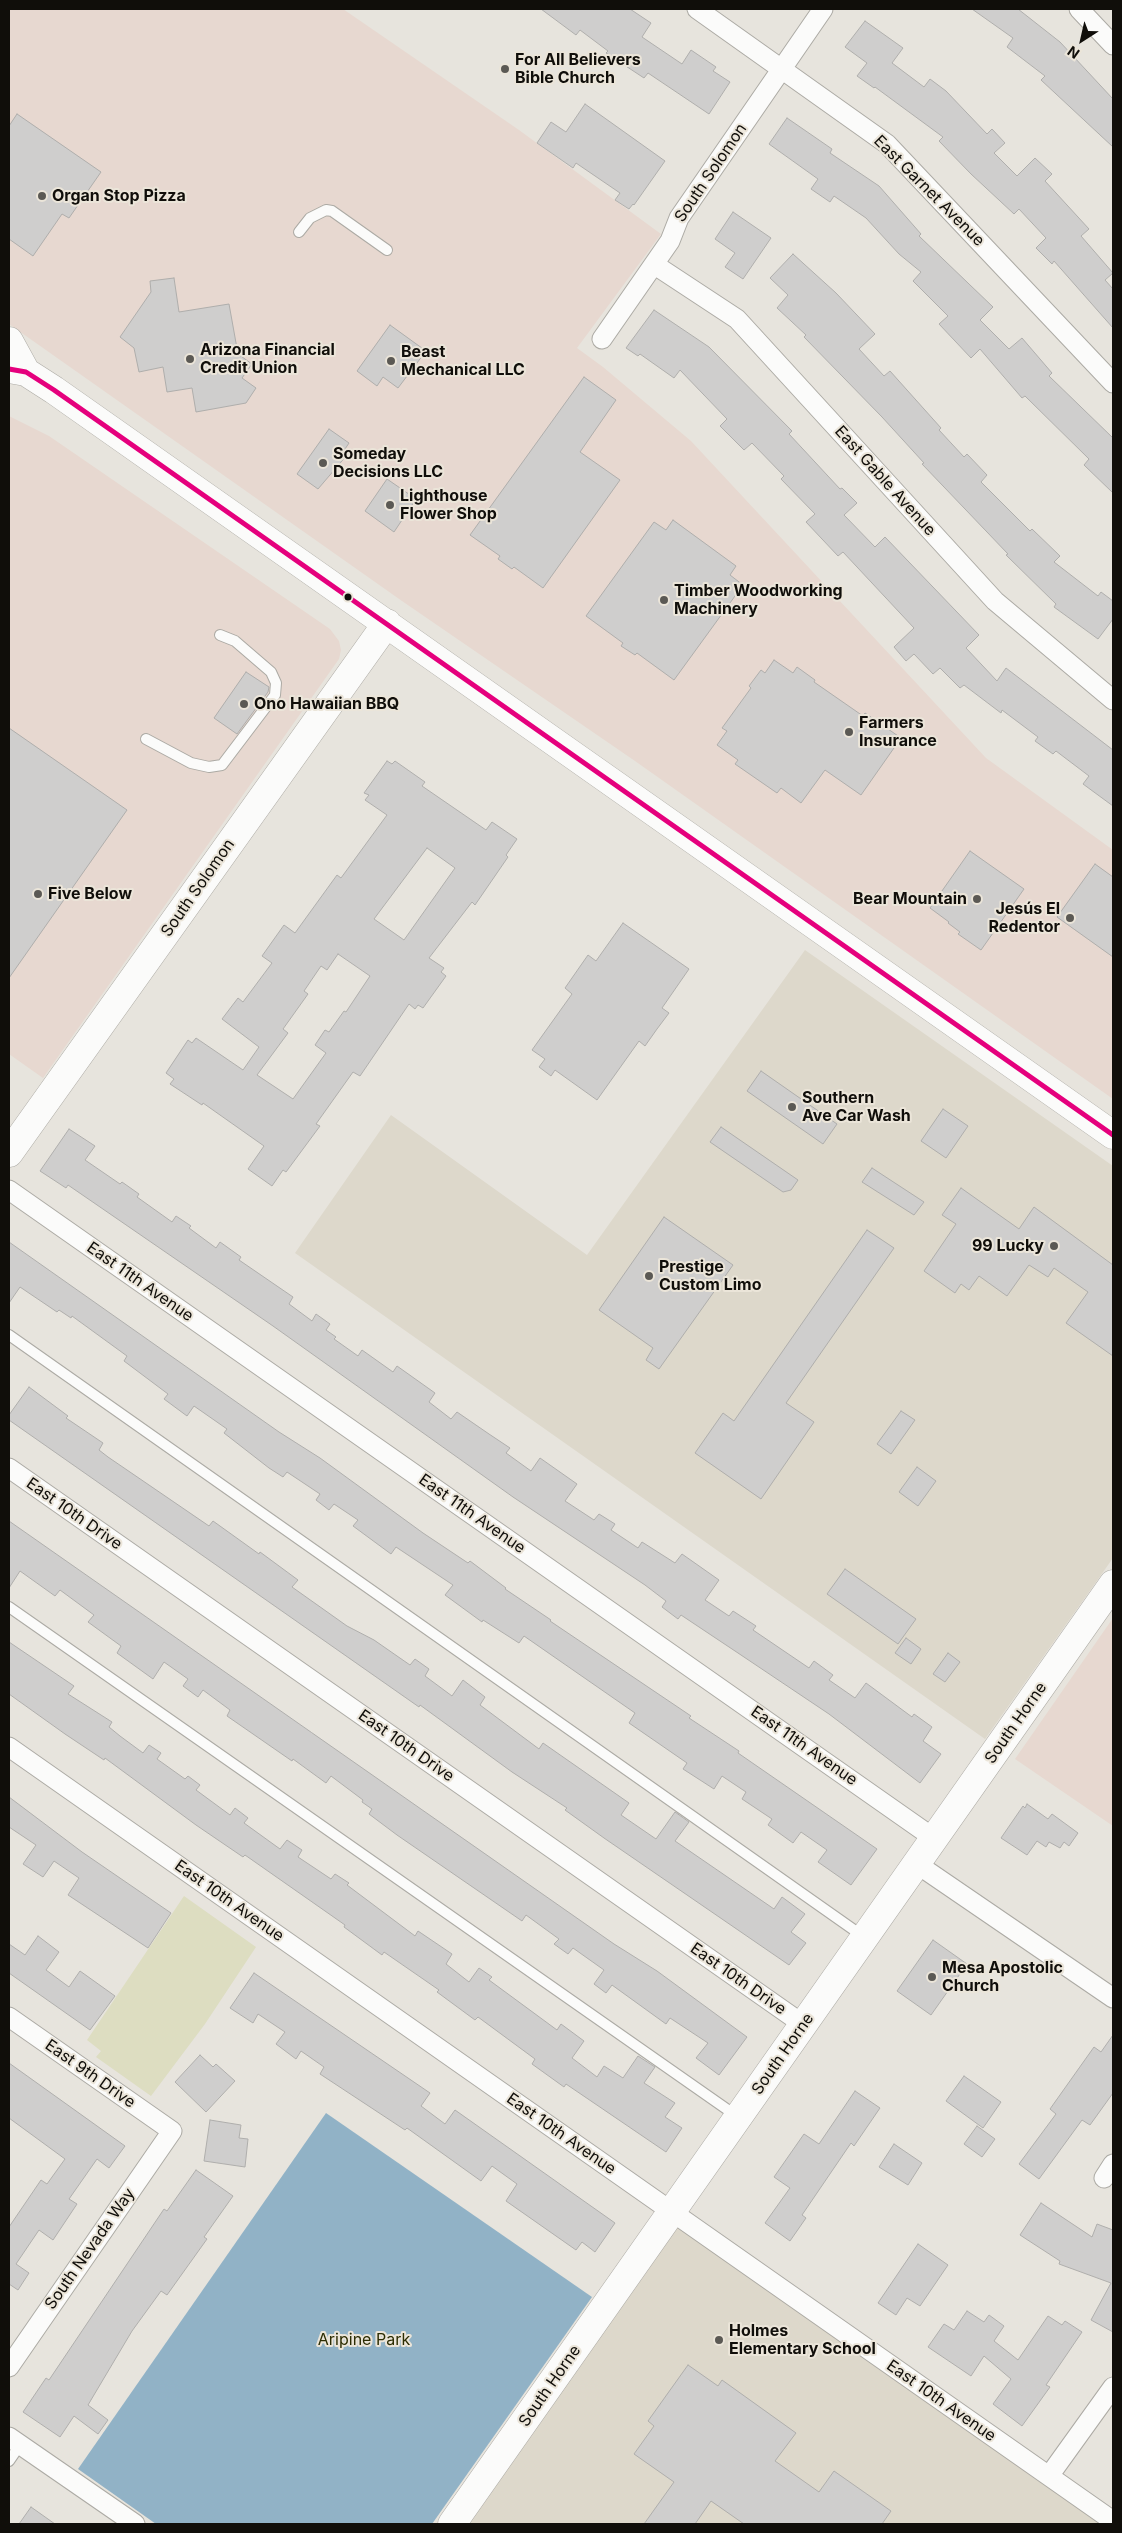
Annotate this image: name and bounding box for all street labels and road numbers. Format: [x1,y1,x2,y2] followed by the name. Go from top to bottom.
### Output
[671,120,751,226] street label: South Solomon
[870,132,988,250] street label: East Garnet Avenue
[831,422,939,540] street label: East Gable Avenue
[157,835,239,941] street label: South Solomon
[83,1238,197,1326] street label: East 11th Avenue
[415,1470,529,1558] street label: East 11th Avenue
[22,1474,126,1554] street label: East 10th Drive
[981,1679,1051,1767] street label: South Horne
[747,1702,861,1790] street label: East 11th Avenue
[354,1706,458,1786] street label: East 10th Drive
[171,1856,287,1946] street label: East 10th Avenue
[686,1939,790,2019] street label: East 10th Drive
[748,2010,818,2098] street label: South Horne
[41,2036,139,2112] street label: East 9th Drive
[503,2089,619,2179] street label: East 10th Avenue
[41,2185,139,2313] street label: South Nevada Way
[515,2342,585,2430] street label: South Horne
[883,2356,999,2446] street label: East 10th Avenue

